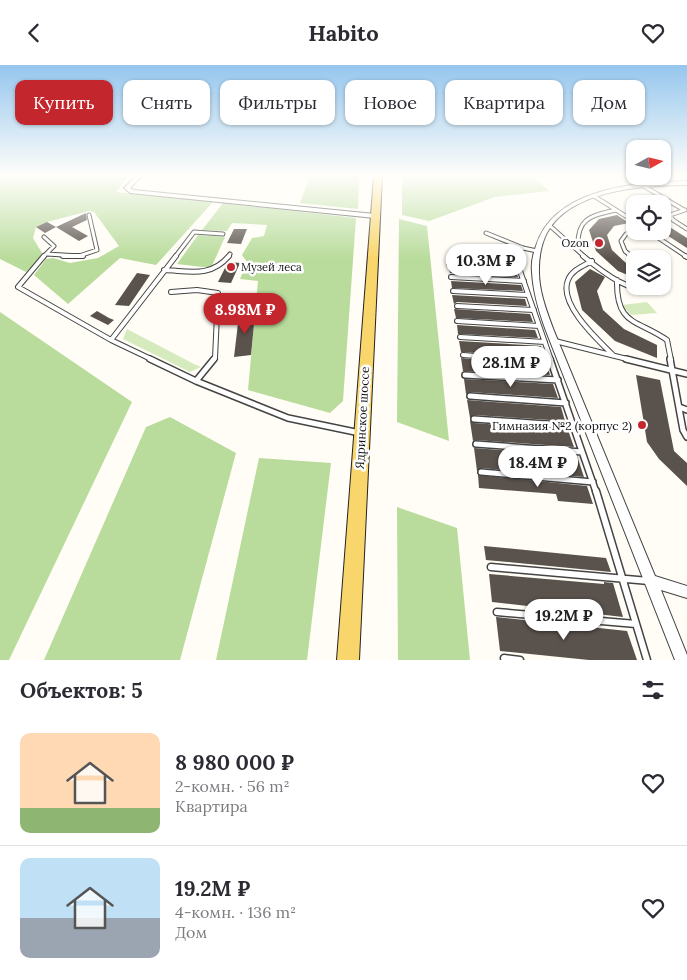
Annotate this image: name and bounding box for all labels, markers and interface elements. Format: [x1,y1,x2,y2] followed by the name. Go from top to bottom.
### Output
[20,19,48,47] icon: back
[308,19,379,47] text: Habito
[639,19,667,47] icon: heart
[15,80,113,125] chip: Купить
[123,80,210,125] chip: Снять
[220,80,335,125] chip: Фильтры
[345,80,435,125] chip: Новое
[445,80,563,125] chip: Квартира
[573,80,645,125] chip: Дом
[626,140,671,185] north arrow
[626,140,671,295] map controls
[626,195,671,240] button: locate
[562,236,589,250] place label: Ozon
[593,237,605,249] marker: Ozon
[440,243,532,286] pin: 10.3M ₽
[457,250,515,270] text: 10.3M ₽
[626,250,671,295] button: layers
[241,260,302,274] place label: Музей леса
[225,261,237,273] marker: Музей леса
[199,293,291,335] pin: 8.98M ₽
[215,299,275,319] text: 8.98M ₽
[465,345,557,388] pin: 28.1M ₽
[482,352,540,372] text: 28.1M ₽
[352,366,372,470] street label: Ядринское шоссе
[492,418,632,434] place label: Гимназия №2 (корпус 2)
[636,419,648,431] marker: Гимназия №2 (корпус 2)
[492,445,584,488] pin: 18.4M ₽
[509,452,567,472] text: 18.4M ₽
[518,599,610,641] pin: 19.2M ₽
[535,605,593,625] text: 19.2M ₽
[639,676,667,704] icon: filters
[20,677,143,704] text: Объектов: 5
[175,749,294,776] text: 8 980 000 ₽
[60,753,120,813] icon: home
[639,769,667,797] icon: heart
[175,776,290,796] text: 2-комн. · 56 m²
[175,796,248,816] text: Квартира
[175,875,250,902] text: 19.2M ₽
[60,878,120,938] icon: home
[639,894,667,922] icon: heart
[175,902,296,922] text: 4-комн. · 136 m²
[175,922,207,942] text: Дом

